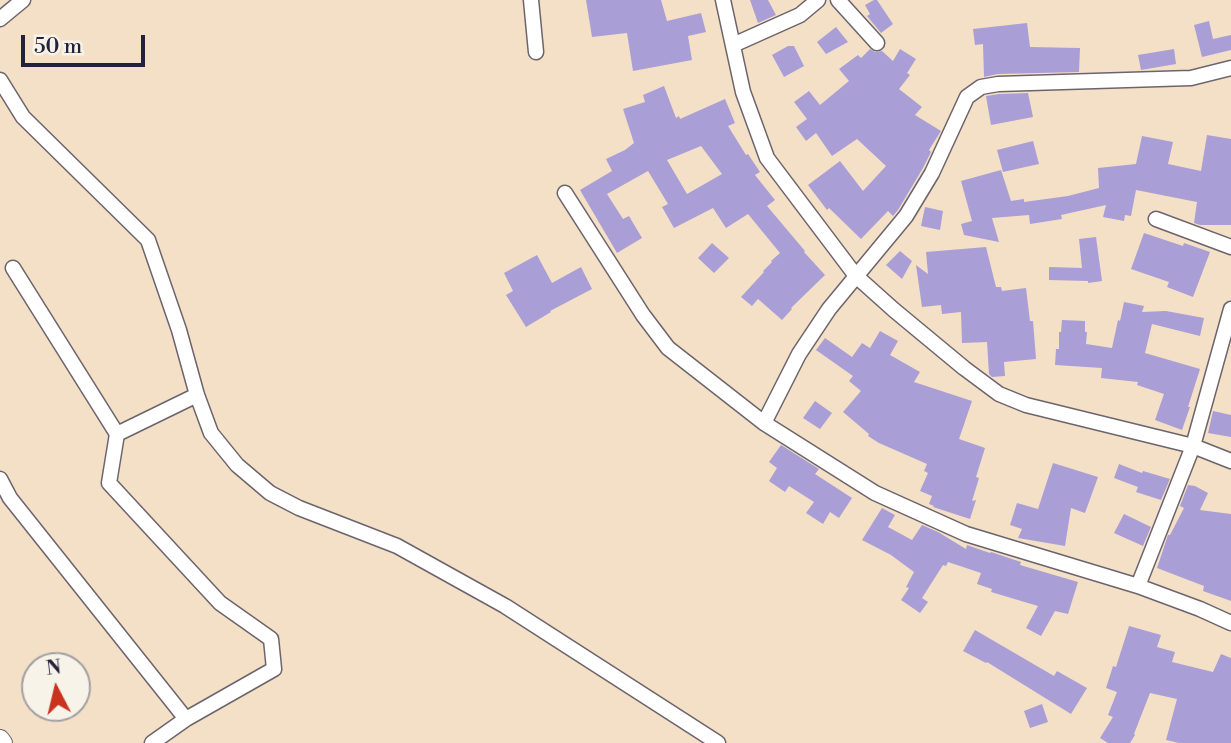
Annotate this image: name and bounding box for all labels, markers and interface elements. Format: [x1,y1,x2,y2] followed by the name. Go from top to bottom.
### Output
[24,21,149,65] scale bar
[34,34,82,60] text: 50 m
[21,652,91,722] north arrow
[45,655,63,681] text: N

